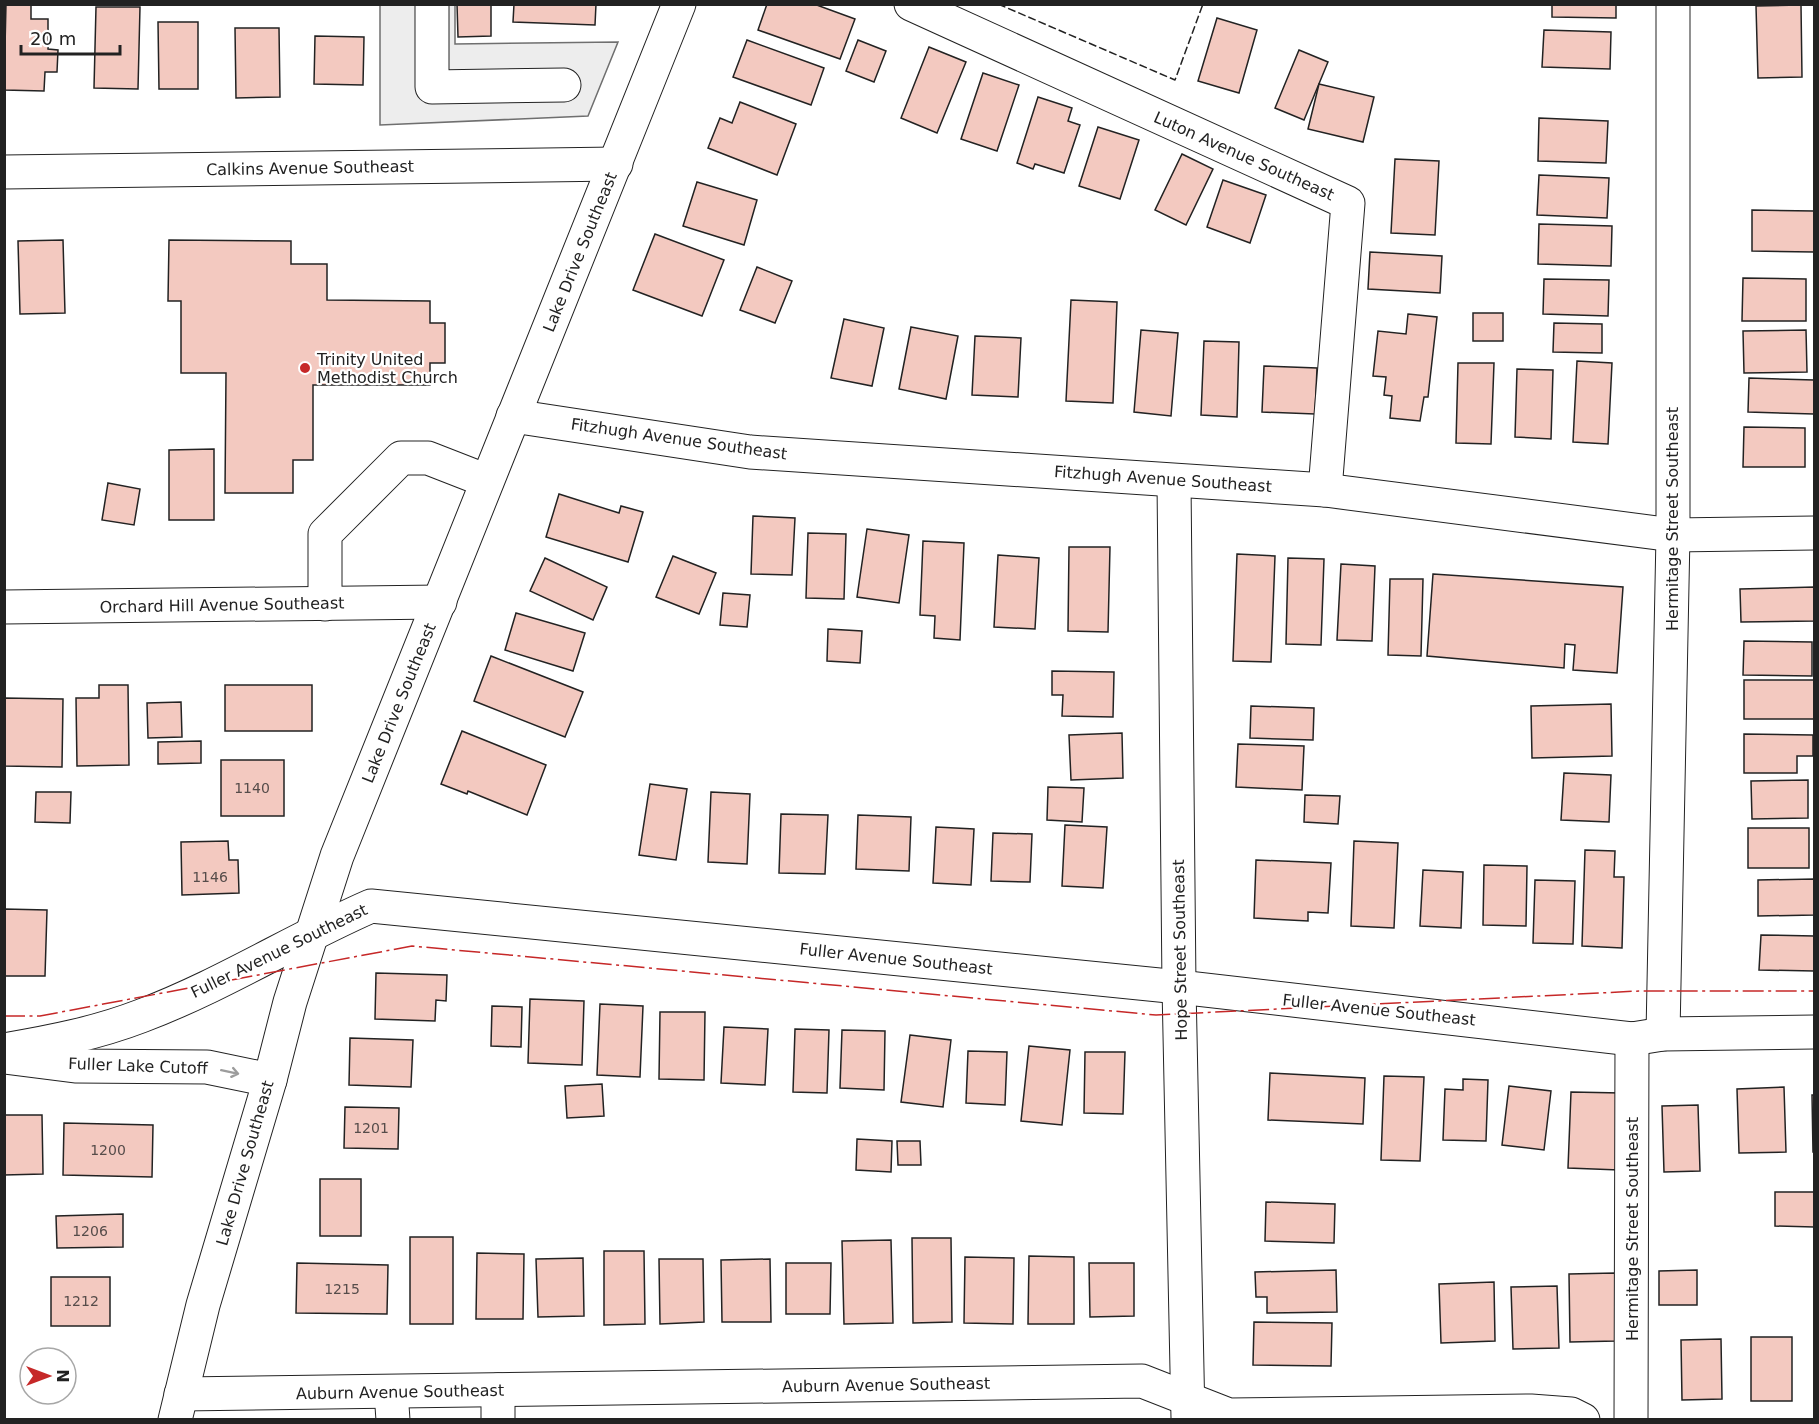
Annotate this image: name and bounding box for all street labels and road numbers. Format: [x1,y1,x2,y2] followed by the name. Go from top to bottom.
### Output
[1151,108,1337,204] street label: Luton Avenue Southeast
[206,157,414,179] street label: Calkins Avenue Southeast
[539,169,621,335] street label: Lake Drive Southeast
[1663,407,1682,631] street label: Hermitage Street Southeast
[570,414,788,464] street label: Fitzhugh Avenue Southeast
[1054,462,1272,496] street label: Fitzhugh Avenue Southeast
[99,593,345,617] street label: Orchard Hill Avenue Southeast
[358,620,440,786] street label: Lake Drive Southeast
[1169,859,1191,1041] street label: Hope Street Southeast
[188,900,370,1002] street label: Fuller Avenue Southeast
[798,939,994,979] street label: Fuller Avenue Southeast
[1281,990,1477,1030] street label: Fuller Avenue Southeast
[68,1054,209,1078] street label: Fuller Lake Cutoff
[212,1078,278,1248] street label: Lake Drive Southeast
[1623,1117,1642,1341] street label: Hermitage Street Southeast
[782,1374,990,1396] street label: Auburn Avenue Southeast
[296,1381,504,1403] street label: Auburn Avenue Southeast

